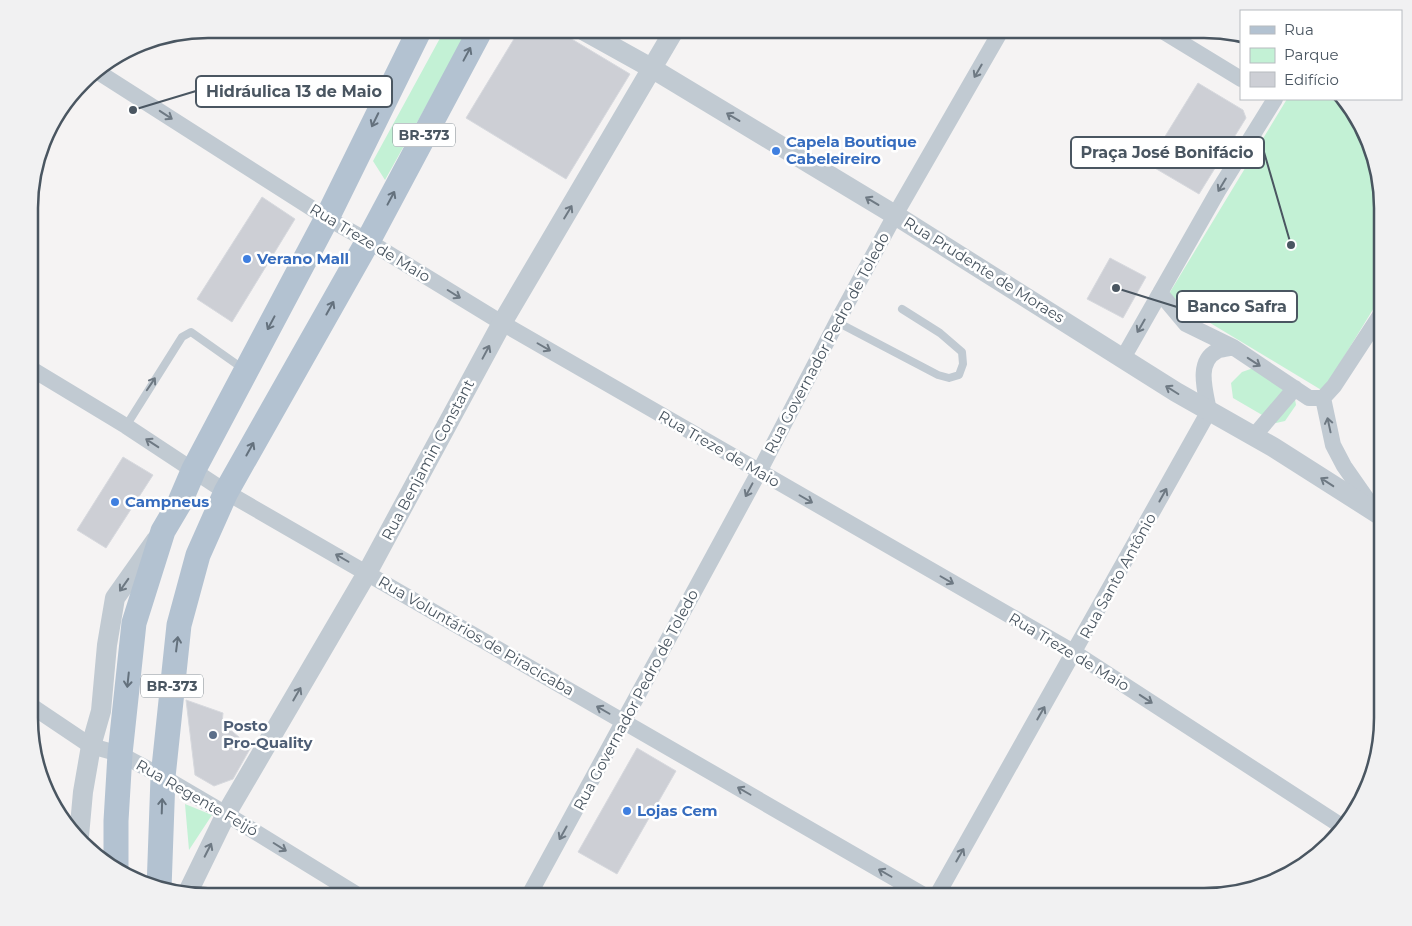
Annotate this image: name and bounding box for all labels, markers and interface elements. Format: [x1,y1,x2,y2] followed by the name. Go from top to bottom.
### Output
[1240,10,1402,100] legend
[1284,20,1314,39] text: Rua
[1284,45,1339,64] text: Parque
[462,47,472,62] one-way arrow
[972,63,982,78] one-way arrow
[1284,70,1339,89] text: Edifício
[196,76,392,107] callout: Hidráulica 13 de Maio
[206,82,382,101] text: Hidráulica 13 de Maio
[158,110,172,120] one-way arrow
[726,111,740,121] one-way arrow
[370,112,380,127] one-way arrow
[393,124,455,146] road number: BR-373
[786,132,917,168] place label: Capela Boutique Cabeleireiro
[1071,137,1264,168] callout: Praça José Bonifácio
[1080,143,1254,163] text: Praça José Bonifácio
[770,145,782,157] marker: Capela Boutique Cabeleireiro
[1217,178,1227,192] one-way arrow
[386,191,396,205] one-way arrow
[865,195,879,205] one-way arrow
[307,199,434,286] street label: Rua Treze de Maio
[563,205,573,220] one-way arrow
[900,212,1068,327] street label: Rua Prudente de Moraes
[760,229,893,457] street label: Rua Governador Pedro de Toledo
[256,249,349,268] place label: Verano Mall
[241,253,253,265] marker: Verano Mall
[446,289,460,299] one-way arrow
[1177,291,1297,322] callout: Banco Safra
[1187,297,1287,316] text: Banco Safra
[325,300,335,315] one-way arrow
[266,315,276,330] one-way arrow
[1136,318,1145,333] one-way arrow
[536,343,550,353] one-way arrow
[481,345,491,360] one-way arrow
[1247,357,1261,367] one-way arrow
[377,376,478,543] street label: Rua Benjamin Constant
[146,377,156,391] one-way arrow
[1166,384,1180,394] one-way arrow
[655,406,783,491] street label: Rua Treze de Maio
[1324,418,1333,434] one-way arrow
[146,437,160,447] one-way arrow
[245,442,255,457] one-way arrow
[1320,476,1334,487] one-way arrow
[744,483,754,498] one-way arrow
[1158,488,1168,503] one-way arrow
[125,492,209,511] place label: Campneus
[798,494,812,504] one-way arrow
[109,496,121,508] marker: Campneus
[1075,510,1160,642] street label: Rua Santo Antônio
[334,553,349,563] one-way arrow
[375,572,578,700] street label: Rua Voluntários de Piracicaba
[939,575,953,585] one-way arrow
[119,577,129,591] one-way arrow
[569,586,702,814] street label: Rua Governador Pedro de Toledo
[1006,608,1133,695] street label: Rua Treze de Maio
[172,636,182,652] one-way arrow
[123,672,133,688] one-way arrow
[141,674,203,698] road number: BR-373
[292,687,302,701] one-way arrow
[1139,694,1153,704] one-way arrow
[596,705,611,715] one-way arrow
[1036,707,1046,721] one-way arrow
[223,716,313,752] place label: Posto Pro-Quality
[207,729,219,741] marker: Posto Pro-Quality
[133,755,262,840] street label: Rua Regente Feijó
[737,786,751,796] one-way arrow
[157,798,166,814] one-way arrow
[637,801,718,820] place label: Lojas Cem
[621,805,633,817] marker: Lojas Cem
[558,826,568,840] one-way arrow
[272,842,286,852] one-way arrow
[204,843,213,858] one-way arrow
[956,848,966,862] one-way arrow
[878,867,892,877] one-way arrow

